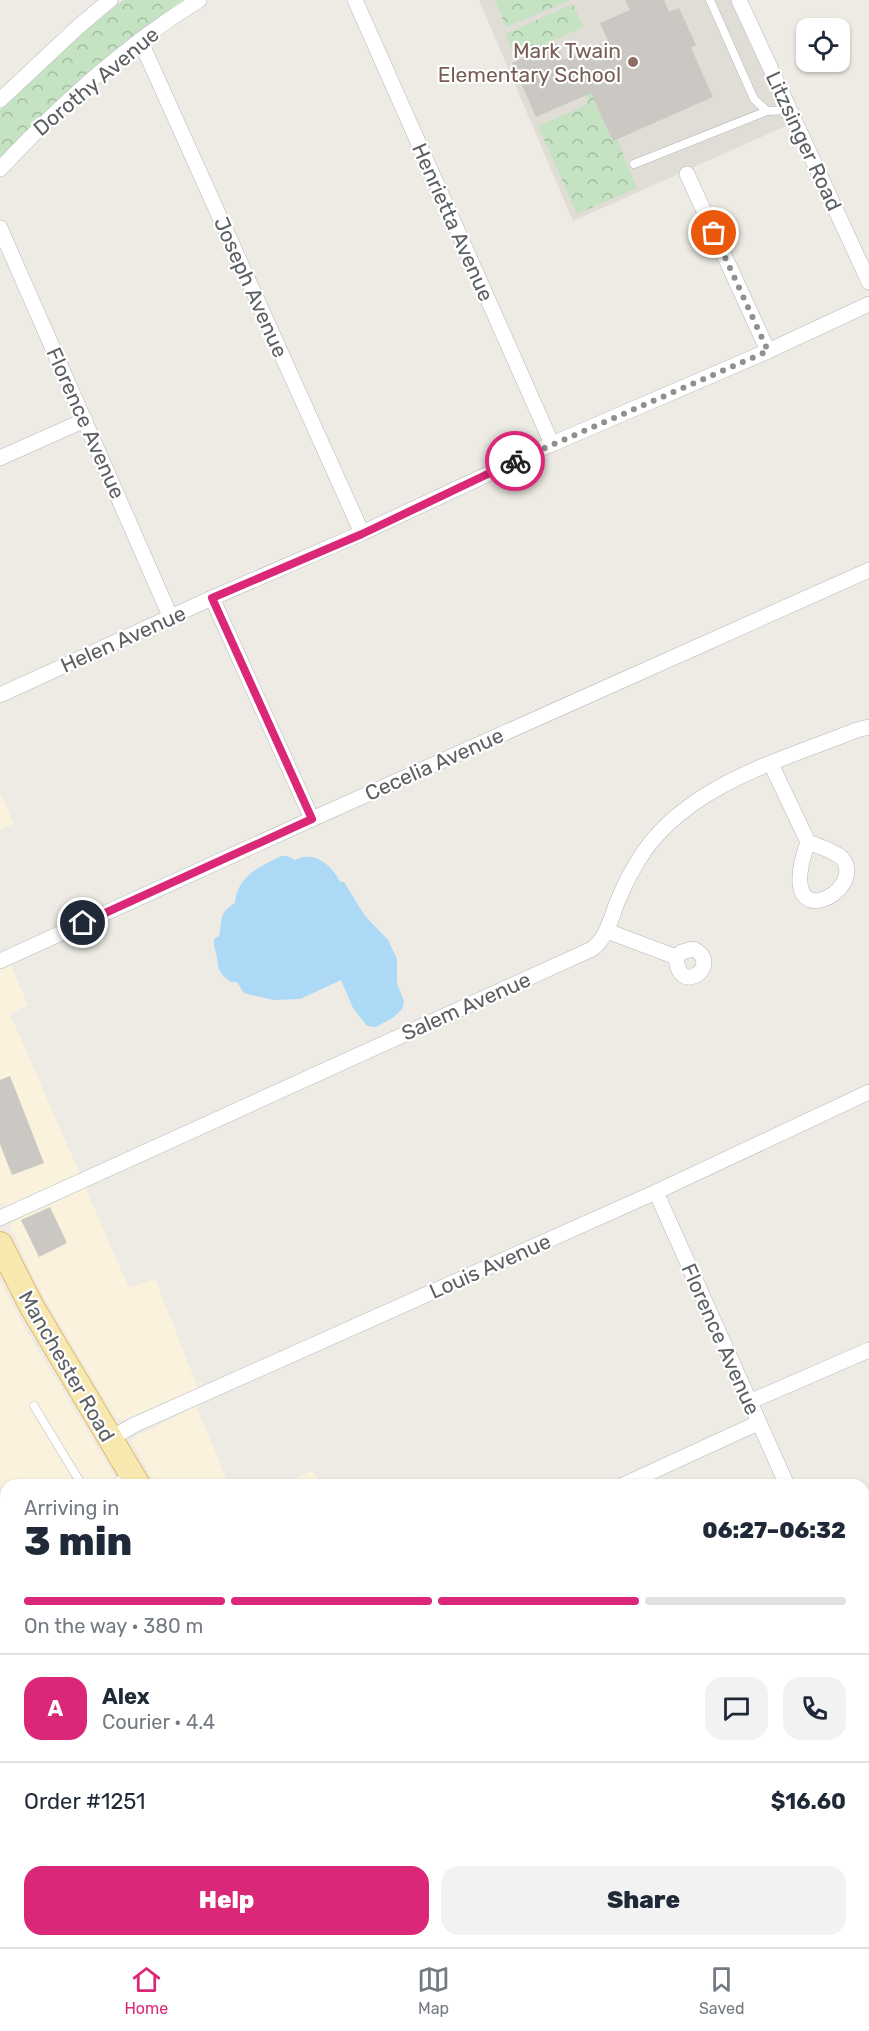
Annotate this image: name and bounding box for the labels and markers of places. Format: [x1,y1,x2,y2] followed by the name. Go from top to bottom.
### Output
[438,38,621,87] place label: Mark Twain Elementary School
[626,55,640,69] marker: Mark Twain Elementary School
[688,207,739,258] pin
[57,897,108,948] pin

